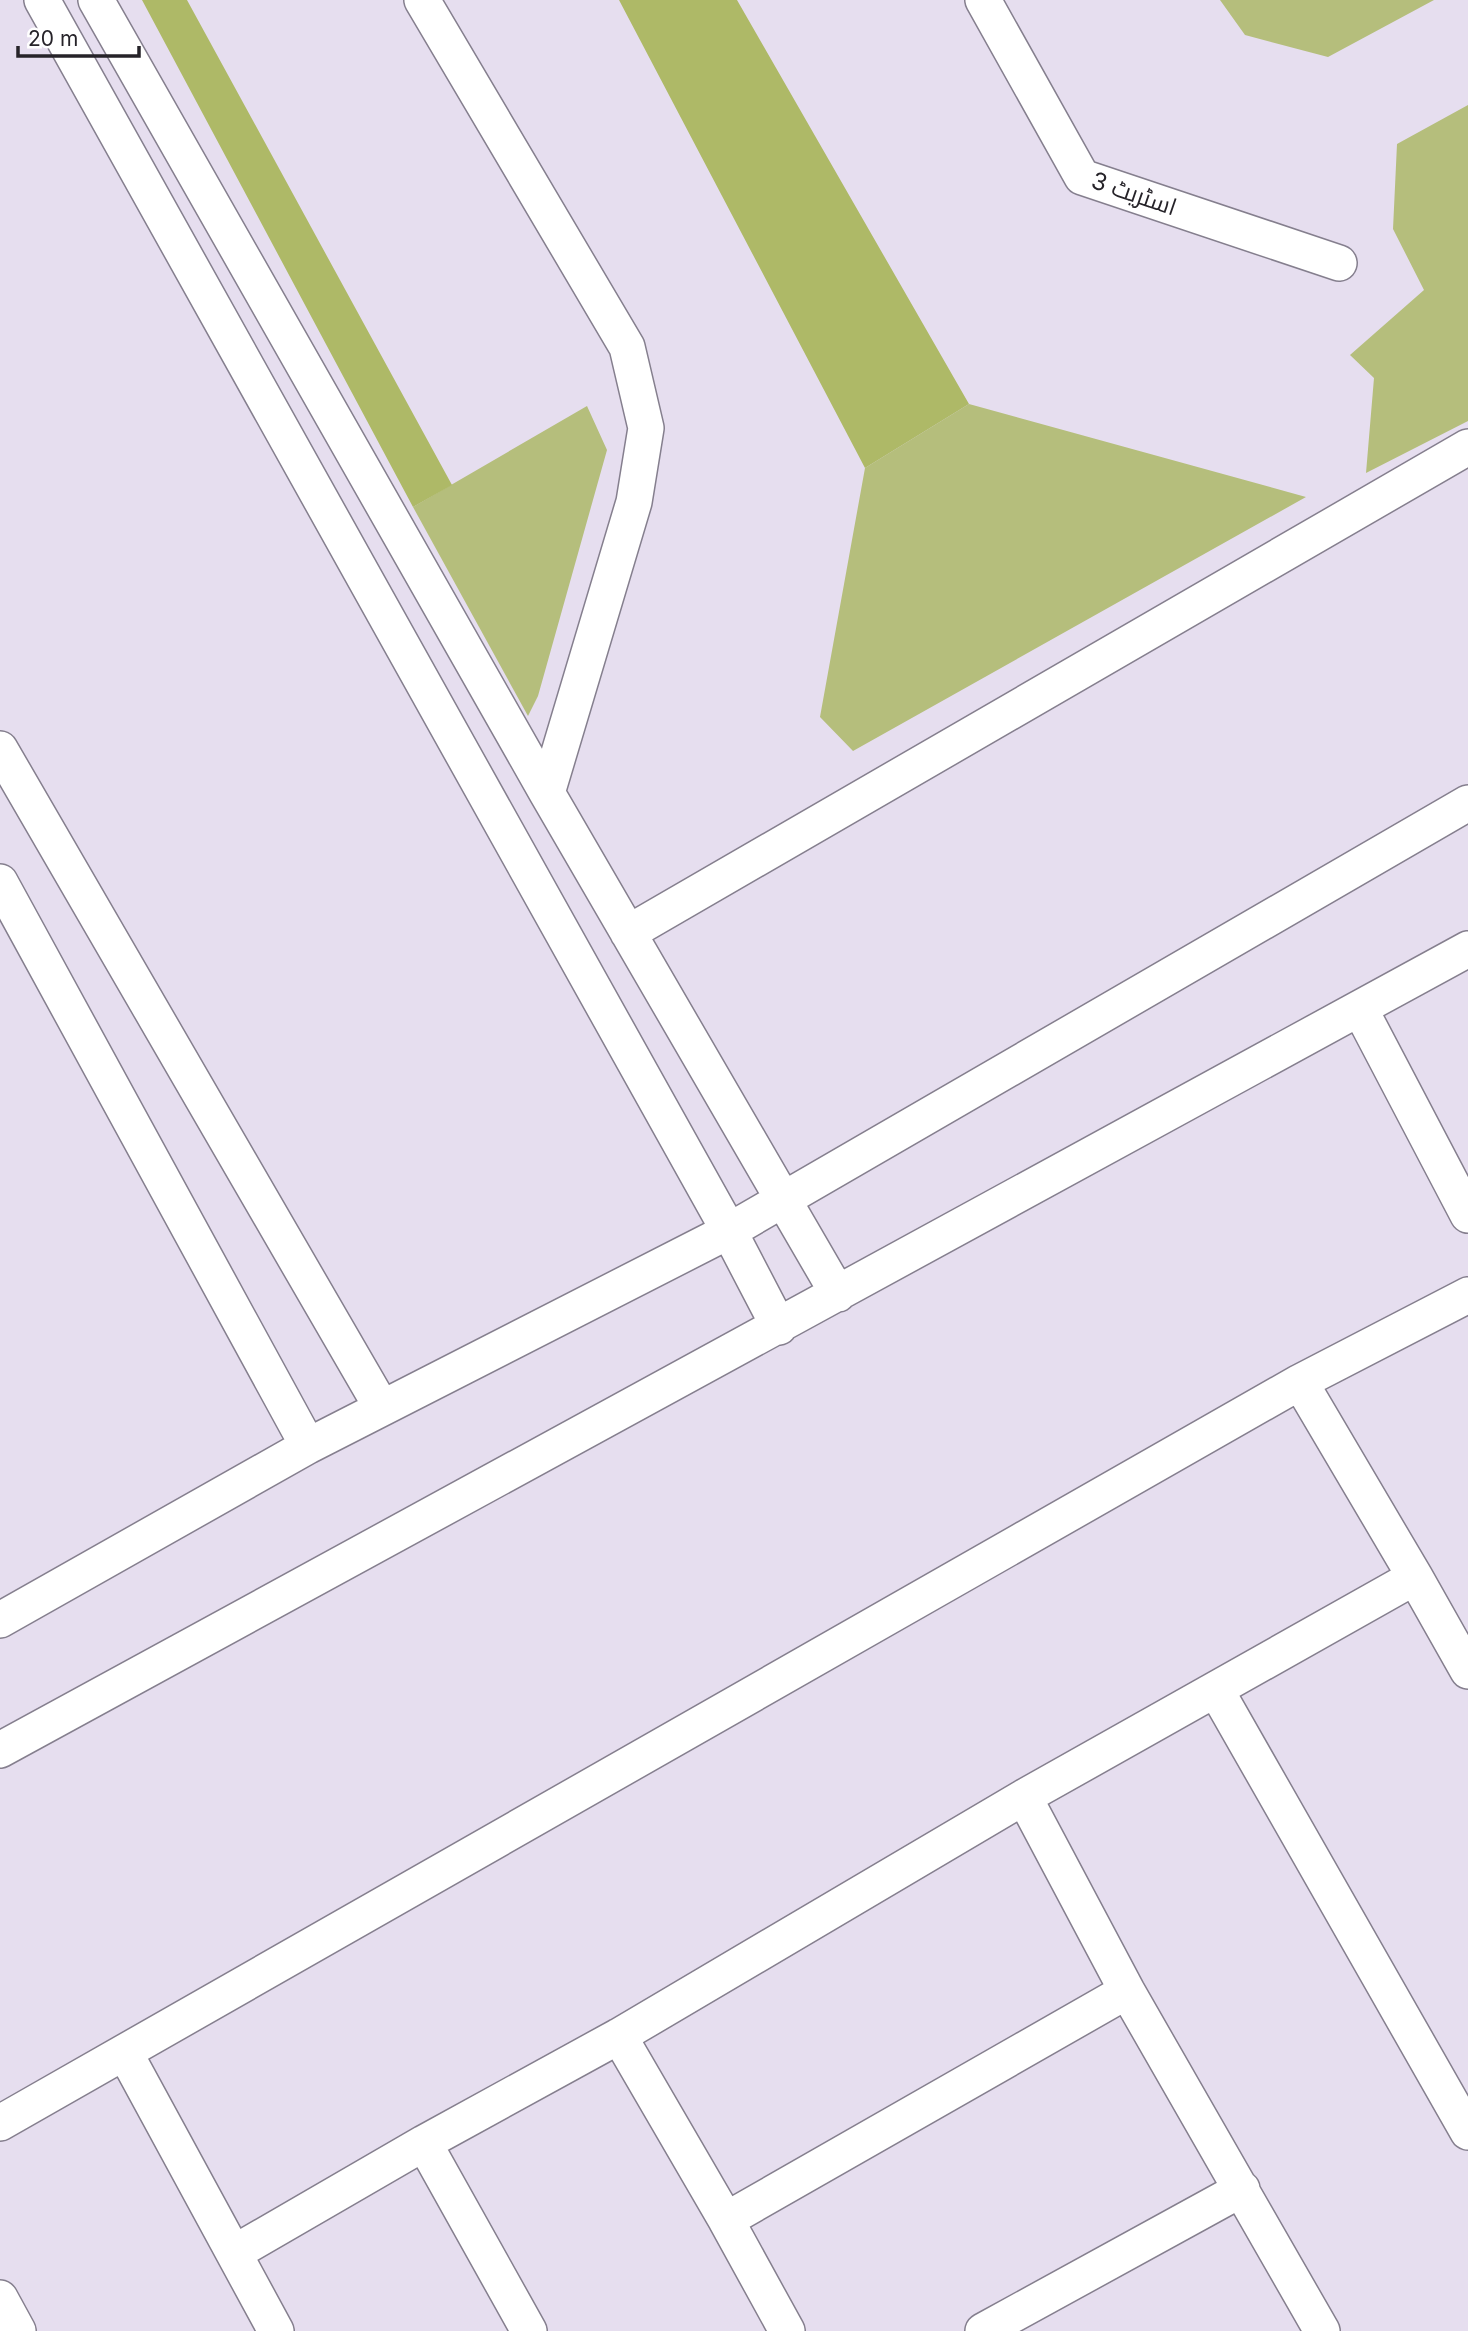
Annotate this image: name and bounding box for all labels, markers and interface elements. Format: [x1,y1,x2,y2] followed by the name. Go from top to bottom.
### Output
[18,14,138,58] scale bar
[28,26,78,51] text: 20 m
[1088,165,1181,222] street label: اسٹریٹ 3

